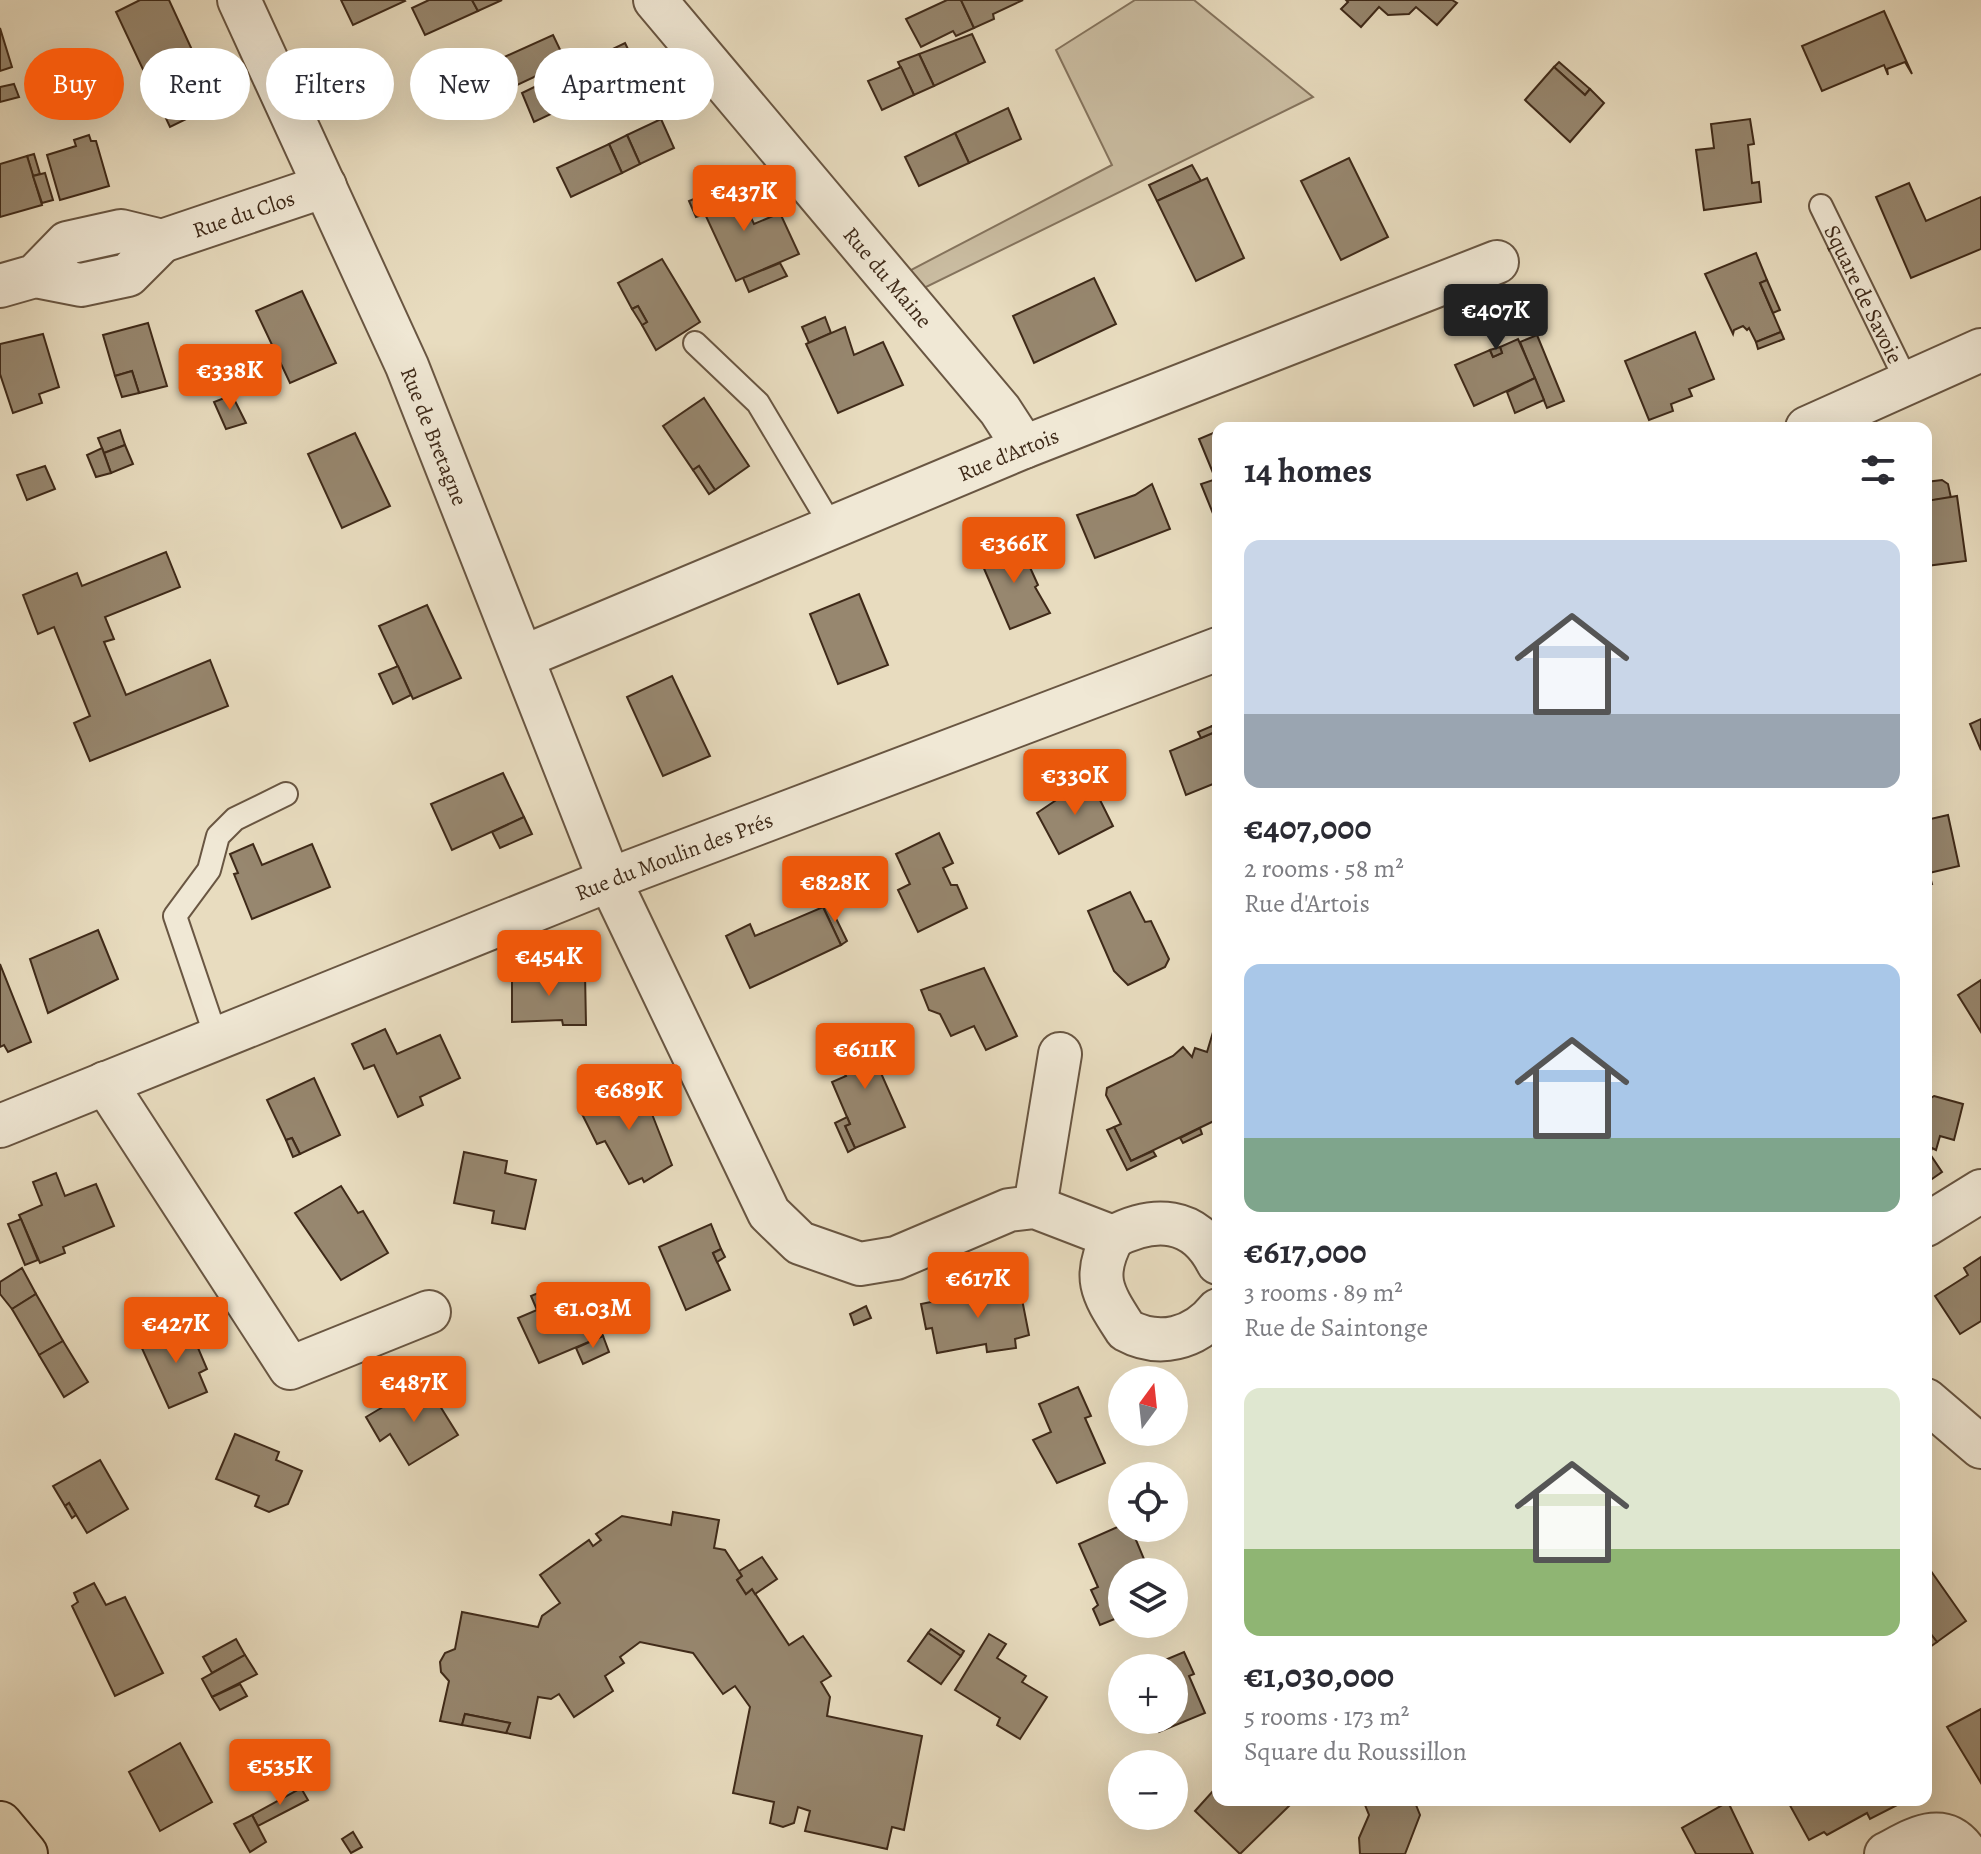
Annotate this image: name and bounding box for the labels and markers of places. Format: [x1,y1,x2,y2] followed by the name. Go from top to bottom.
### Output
[688,165,800,233] pin: €437K
[1440,284,1552,352] pin: €407K
[174,344,286,412] pin: €338K
[958,517,1070,585] pin: €366K
[1019,749,1131,817] pin: €330K
[779,856,891,924] pin: €828K
[493,930,605,998] pin: €454K
[809,1023,921,1091] pin: €611K
[573,1064,685,1132] pin: €689K
[922,1252,1034,1320] pin: €617K
[528,1282,658,1350] pin: €1.03M
[120,1297,232,1365] pin: €427K
[358,1356,470,1424] pin: €487K
[224,1739,336,1807] pin: €535K

